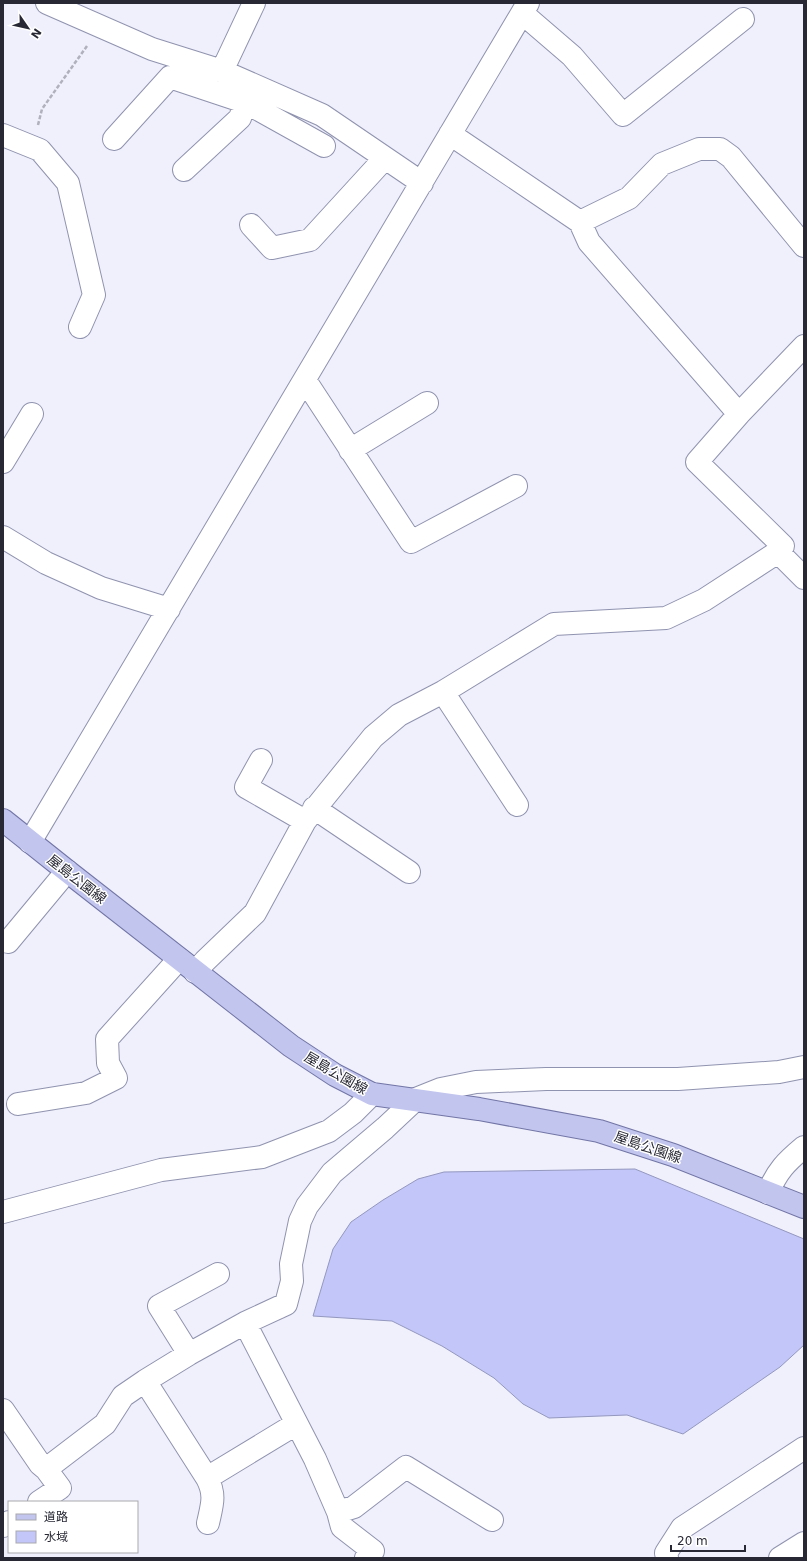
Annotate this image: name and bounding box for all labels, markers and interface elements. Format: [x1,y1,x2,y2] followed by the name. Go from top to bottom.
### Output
[8,8,48,48] north arrow
[28,26,44,41] text: N
[44,851,110,907] street label: 屋島公園線
[302,1049,370,1097] street label: 屋島公園線
[612,1128,684,1166] street label: 屋島公園線
[8,1501,138,1553] legend
[44,1510,68,1524] text: 道路
[671,1527,745,1553] scale bar
[44,1530,68,1544] text: 水域
[677,1534,708,1548] text: 20 m

